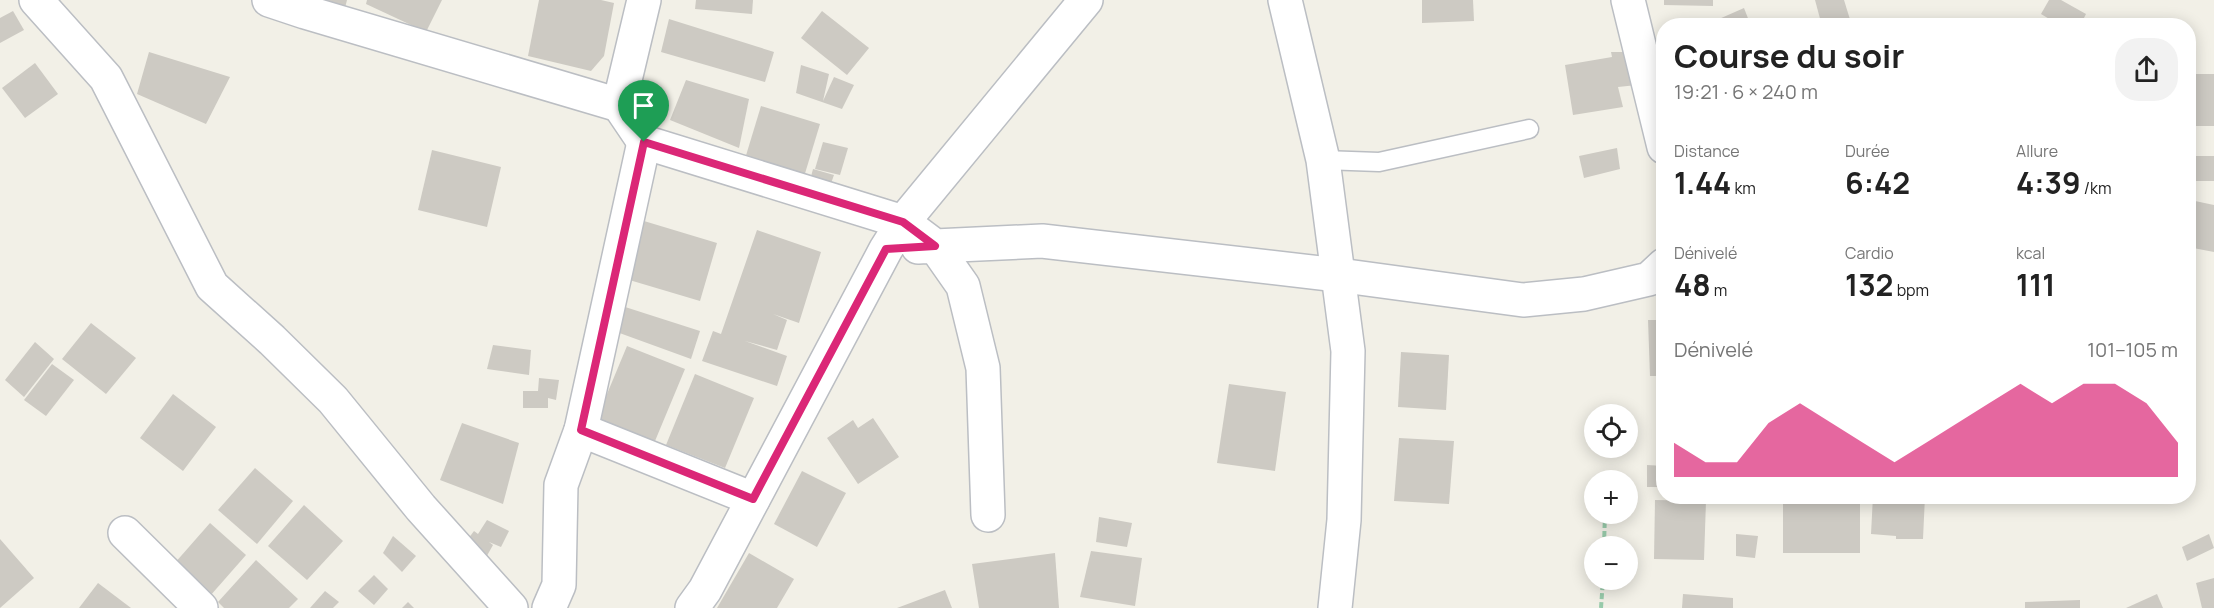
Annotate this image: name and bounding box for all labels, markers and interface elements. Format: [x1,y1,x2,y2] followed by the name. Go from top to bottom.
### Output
[1674,33,1905,78] text: Course du soir
[2115,38,2178,101] button: share
[1674,78,1818,105] text: 19:21 · 6 × 240 m
[618,80,669,142] pin
[627,89,660,122] icon: arrive
[1674,140,1740,162] text: Distance
[1845,140,1890,162] text: Durée
[2016,140,2058,162] text: Allure
[1674,162,1731,203] text: 1.44
[1845,162,1910,203] text: 6:42
[2016,162,2081,203] text: 4:39
[1731,177,1756,199] text: km
[2081,177,2112,199] text: /km
[1674,242,1737,264] text: Dénivelé
[1845,242,1894,264] text: Cardio
[2016,242,2045,264] text: kcal
[1674,264,1711,305] text: 48
[1845,264,1893,305] text: 132
[2016,264,2055,305] text: 111
[1711,279,1727,301] text: m
[1893,279,1929,301] text: bpm
[1674,336,1753,363] text: Dénivelé
[2087,336,2178,363] text: 101–105 m
[1584,404,1638,590] map controls
[1584,404,1638,458] button: locate
[1584,470,1638,524] button: +
[1584,536,1638,590] button: −

